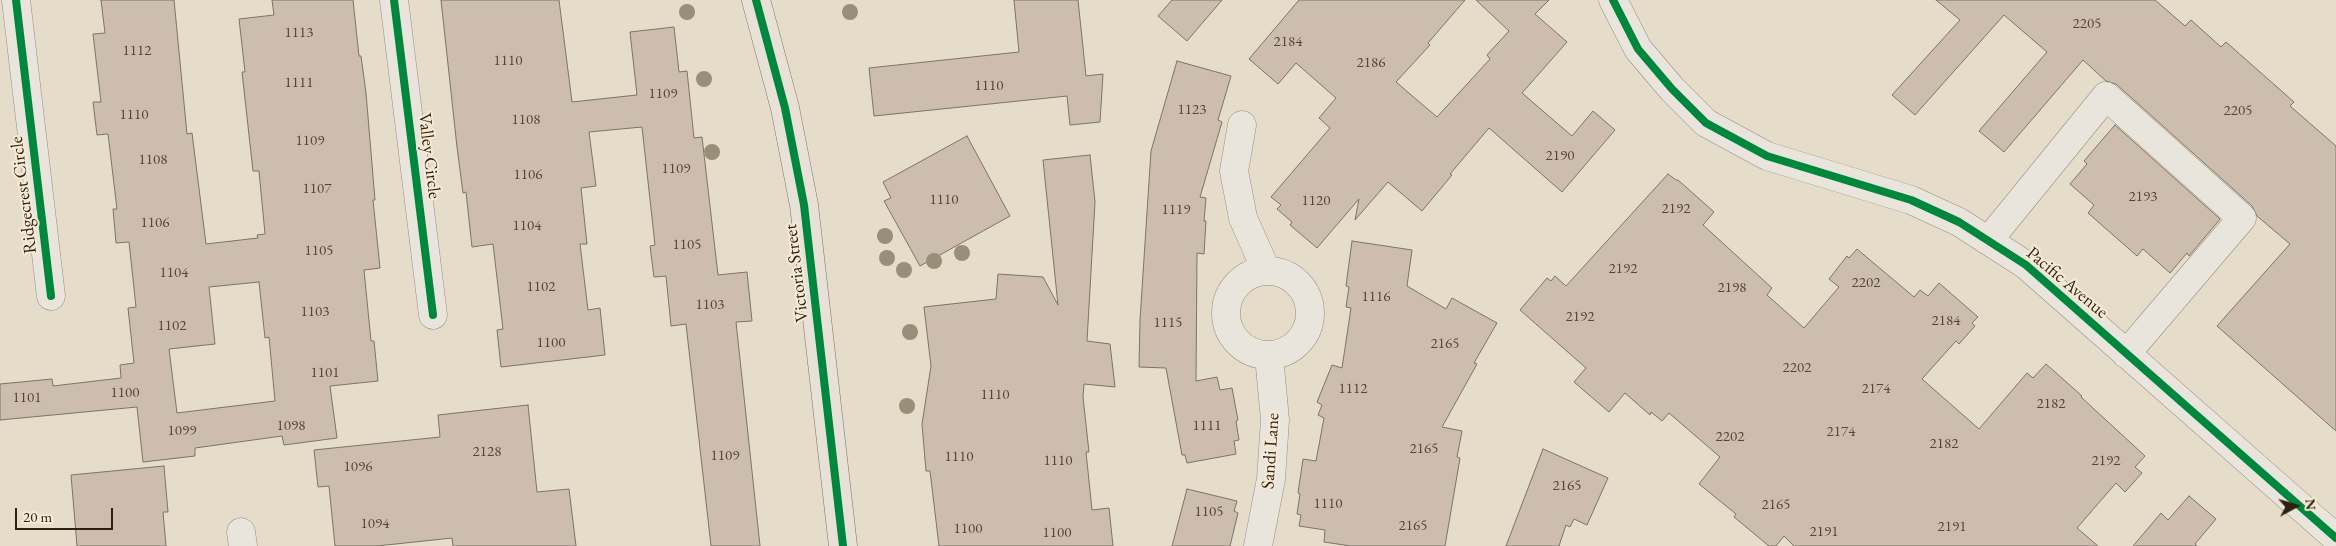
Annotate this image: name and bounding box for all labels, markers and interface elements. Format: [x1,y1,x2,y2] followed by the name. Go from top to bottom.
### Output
[2073,15,2101,33] house number: 2205
[285,24,313,42] house number: 1113
[1274,33,1302,51] house number: 2184
[123,42,151,60] house number: 1112
[494,52,522,70] house number: 1110
[1357,54,1385,72] house number: 2186
[285,74,313,92] house number: 1111
[975,77,1003,95] house number: 1110
[649,85,677,103] house number: 1109
[1178,101,1206,119] house number: 1123
[2224,102,2252,120] house number: 2205
[120,106,148,124] house number: 1110
[512,111,540,129] house number: 1108
[413,112,445,200] street label: Valley Circle
[296,132,324,150] house number: 1109
[6,135,42,255] street label: Ridgecrest Circle
[1546,147,1574,165] house number: 2190
[139,151,167,169] house number: 1108
[662,160,690,178] house number: 1109
[514,166,542,184] house number: 1106
[303,180,331,198] house number: 1107
[2129,188,2157,206] house number: 2193
[930,191,958,209] house number: 1110
[1302,192,1330,210] house number: 1120
[1662,200,1690,218] house number: 2192
[1162,201,1190,219] house number: 1119
[141,214,169,232] house number: 1106
[513,217,541,235] house number: 1104
[780,223,814,323] street label: Victoria Street
[673,236,701,254] house number: 1105
[305,242,333,260] house number: 1105
[2022,243,2112,323] street label: Pacific Avenue
[1609,260,1637,278] house number: 2192
[160,264,188,282] house number: 1104
[1852,274,1880,292] house number: 2202
[527,278,555,296] house number: 1102
[1718,279,1746,297] house number: 2198
[1362,288,1390,306] house number: 1116
[696,296,724,314] house number: 1103
[301,303,329,321] house number: 1103
[1566,308,1594,326] house number: 2192
[1932,312,1960,330] house number: 2184
[1154,314,1182,332] house number: 1115
[158,317,186,335] house number: 1102
[537,334,565,352] house number: 1100
[1431,335,1459,353] house number: 2165
[1783,359,1811,377] house number: 2202
[311,364,339,382] house number: 1101
[1339,380,1367,398] house number: 1112
[1862,380,1890,398] house number: 2174
[111,384,139,402] house number: 1100
[981,386,1009,404] house number: 1110
[13,389,41,407] house number: 1101
[2037,395,2065,413] house number: 2182
[1258,412,1284,490] street label: Sandi Lane
[277,417,305,435] house number: 1098
[1193,417,1221,435] house number: 1111
[168,422,196,440] house number: 1099
[1827,423,1855,441] house number: 2174
[1716,428,1744,446] house number: 2202
[1930,435,1958,453] house number: 2182
[1410,440,1438,458] house number: 2165
[473,443,501,461] house number: 2128
[711,447,739,465] house number: 1109
[945,448,973,466] house number: 1110
[1044,452,1072,470] house number: 1110
[2092,452,2120,470] house number: 2192
[344,458,372,476] house number: 1096
[1553,477,1581,495] house number: 2165
[2271,481,2321,531] north arrow
[1314,495,1342,513] house number: 1110
[1762,496,1790,514] house number: 2165
[18,498,115,530] scale bar
[2301,498,2320,511] text: N
[1195,503,1223,521] house number: 1105
[23,507,52,526] text: 20 m
[361,515,389,533] house number: 1094
[1399,517,1427,535] house number: 2165
[1938,518,1966,536] house number: 2191
[954,520,982,538] house number: 1100
[1810,523,1838,541] house number: 2191
[1043,524,1071,542] house number: 1100

